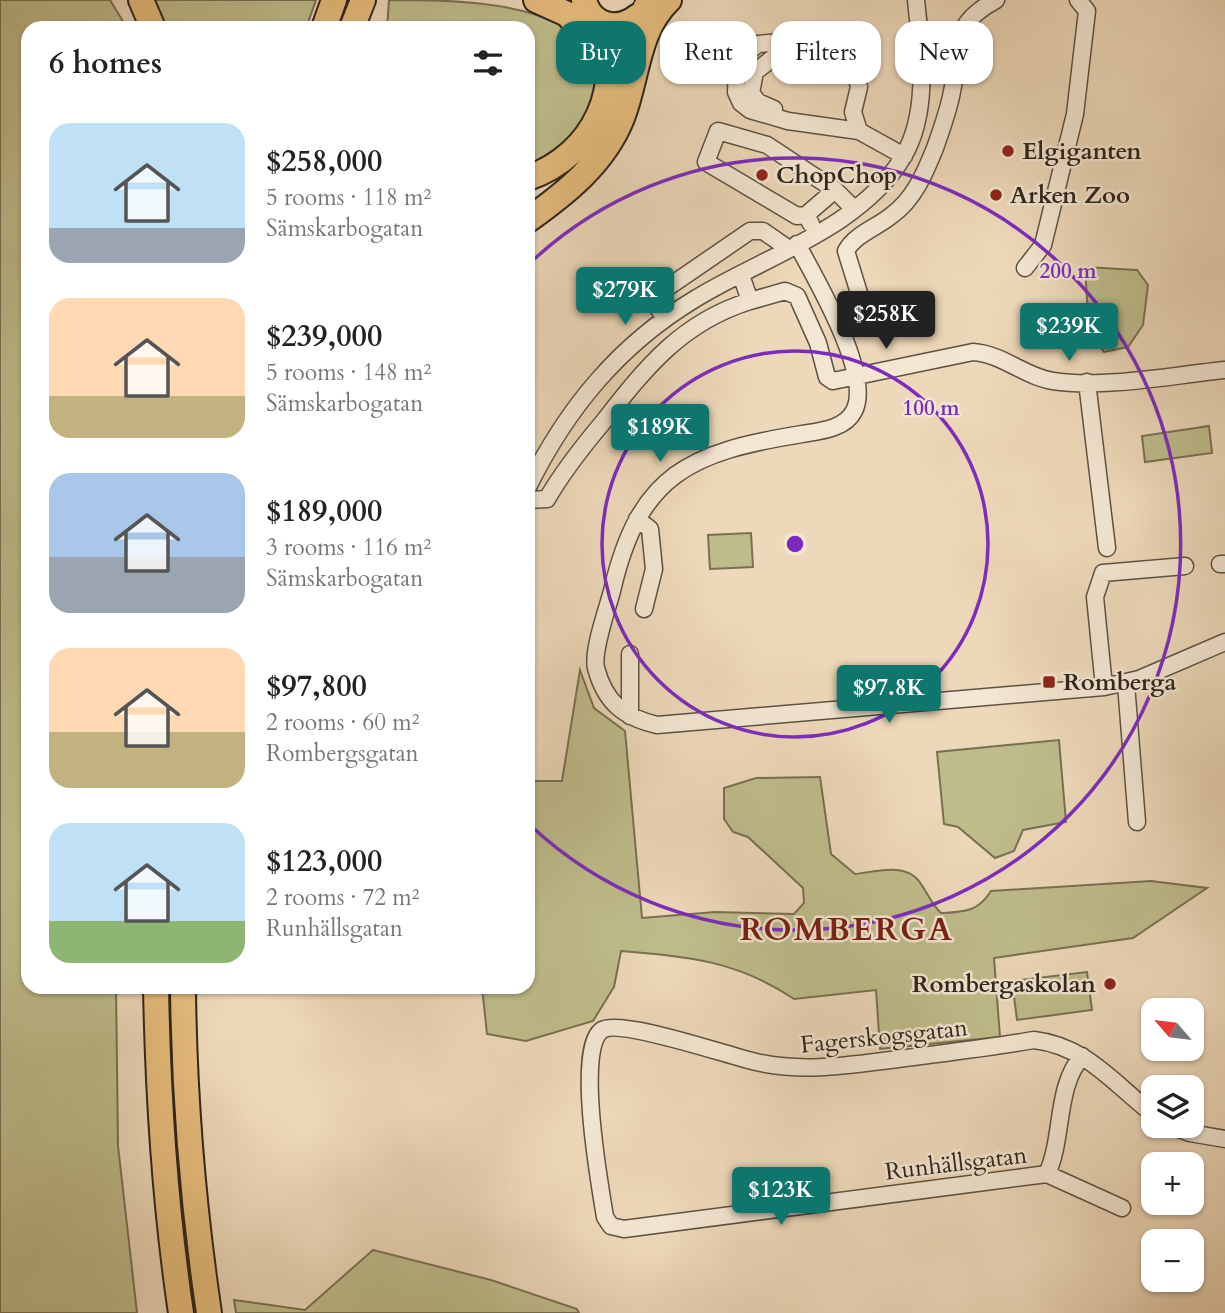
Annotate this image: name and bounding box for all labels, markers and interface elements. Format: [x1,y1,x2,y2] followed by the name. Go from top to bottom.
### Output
[556,21,646,84] chip: Buy
[660,21,757,84] chip: Rent
[771,21,881,84] chip: Filters
[895,21,993,84] chip: New
[49,43,162,84] text: 6 homes
[469,44,507,82] icon: filters
[1022,135,1142,168] place label: Elgiganten
[266,141,382,182] text: $258,000
[1000,143,1016,159] marker: Elgiganten
[105,151,189,235] icon: home
[776,159,897,192] place label: ChopChop
[754,167,770,183] marker: ChopChop
[1010,179,1130,212] place label: Arken Zoo
[266,182,431,213] text: 5 rooms · 118 m²
[988,187,1004,203] marker: Arken Zoo
[266,213,423,244] text: Sämskarbogatan
[1039,257,1097,286] text: 200 m
[576,268,674,327] pin: $279K
[592,274,658,305] text: $279K
[837,292,935,351] pin: $258K
[853,298,919,329] text: $258K
[1020,304,1118,363] pin: $239K
[1036,310,1102,341] text: $239K
[266,316,382,357] text: $239,000
[105,326,189,410] icon: home
[266,357,431,388] text: 5 rooms · 148 m²
[266,388,423,419] text: Sämskarbogatan
[902,394,960,423] text: 100 m
[611,405,709,464] pin: $189K
[627,411,693,442] text: $189K
[266,491,382,532] text: $189,000
[105,501,189,585] icon: home
[266,532,431,563] text: 3 rooms · 116 m²
[783,532,807,556] centre of rings
[266,563,423,594] text: Sämskarbogatan
[266,666,367,707] text: $97,800
[832,666,946,725] pin: $97.8K
[1063,666,1176,699] place label: Romberga
[853,672,925,703] text: $97.8K
[1041,674,1057,690] marker: Romberga
[105,676,189,760] icon: home
[266,707,419,738] text: 2 rooms · 60 m²
[266,738,419,769] text: Rombergsgatan
[266,841,382,882] text: $123,000
[105,851,189,935] icon: home
[266,882,419,913] text: 2 rooms · 72 m²
[740,908,954,952] district label: ROMBERGA
[266,913,403,944] text: Runhällsgatan
[912,968,1097,1001] place label: Rombergaskolan
[1102,976,1118,992] marker: Rombergaskolan
[1141,998,1204,1060] north arrow
[1141,998,1204,1292] map controls
[799,1011,970,1062] street label: Fagerskogsgatan
[1141,1075,1204,1138] button: layers
[883,1138,1029,1189] street label: Runhällsgatan
[1141,1152,1204,1215] button: +
[732,1168,830,1227] pin: $123K
[748,1174,814,1205] text: $123K
[1141,1229,1204,1292] button: −

